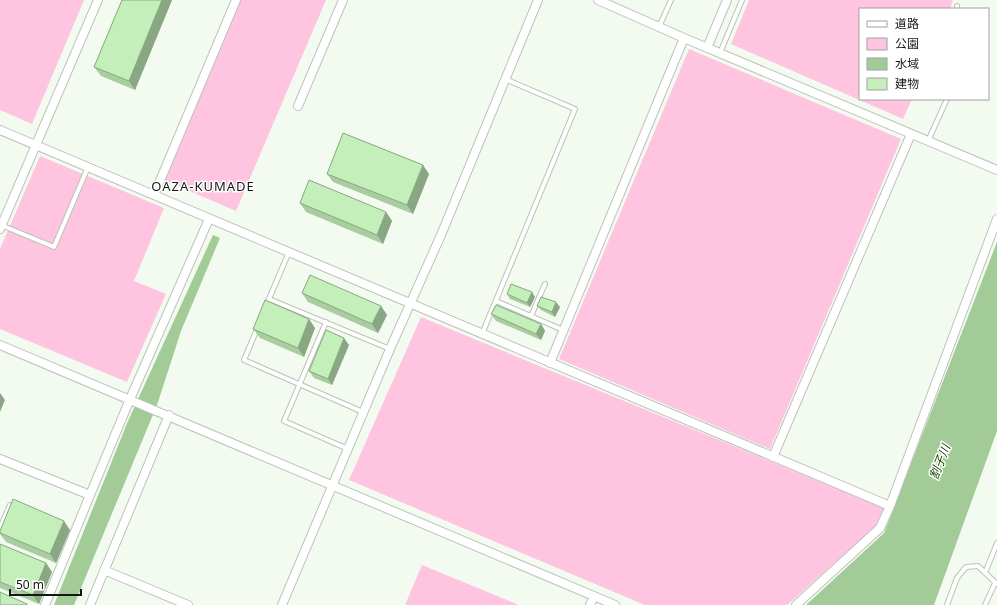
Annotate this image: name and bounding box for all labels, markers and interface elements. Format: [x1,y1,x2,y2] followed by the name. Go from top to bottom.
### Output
[859,8,989,100] legend
[895,15,919,32] text: 道路
[895,35,919,52] text: 公園
[895,55,919,72] text: 水域
[895,75,919,92] text: 建物
[151,177,255,195] district label: OAZA-KUMADE
[925,440,955,482] water label: 割子川
[10,571,81,597] scale bar
[16,576,44,593] text: 50 m

